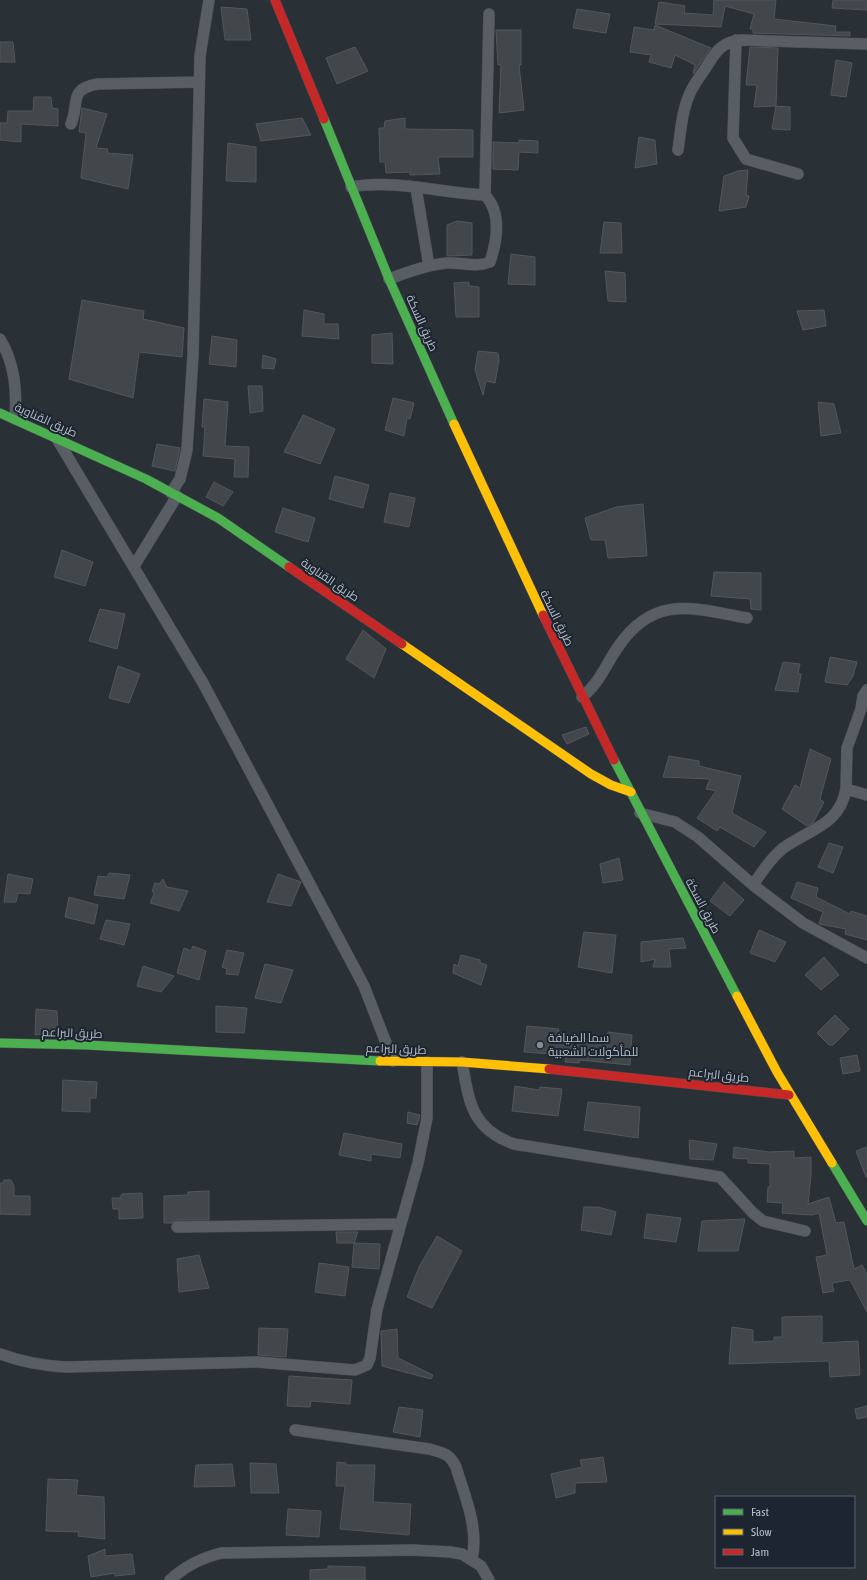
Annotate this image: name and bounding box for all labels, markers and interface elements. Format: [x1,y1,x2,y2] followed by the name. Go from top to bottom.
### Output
[403,292,441,354] street label: طريق السكة
[13,400,80,440] street label: طريق القناوية
[298,555,362,605] street label: طريق القناوية
[537,588,577,648] street label: طريق السكة
[683,876,723,936] street label: طريق السكة
[41,1025,103,1042] street label: طريق البراعم
[548,1031,638,1059] place label: سما الضيافة للمأكولات الشعبية
[535,1040,545,1050] marker: سما الضيافة للمأكولات الشعبية
[365,1041,427,1058] street label: طريق البراعم
[688,1065,750,1086] street label: طريق البراعم
[715,1496,855,1568] legend
[751,1505,769,1519] text: Fast
[751,1525,772,1539] text: Slow
[751,1545,769,1559] text: Jam

